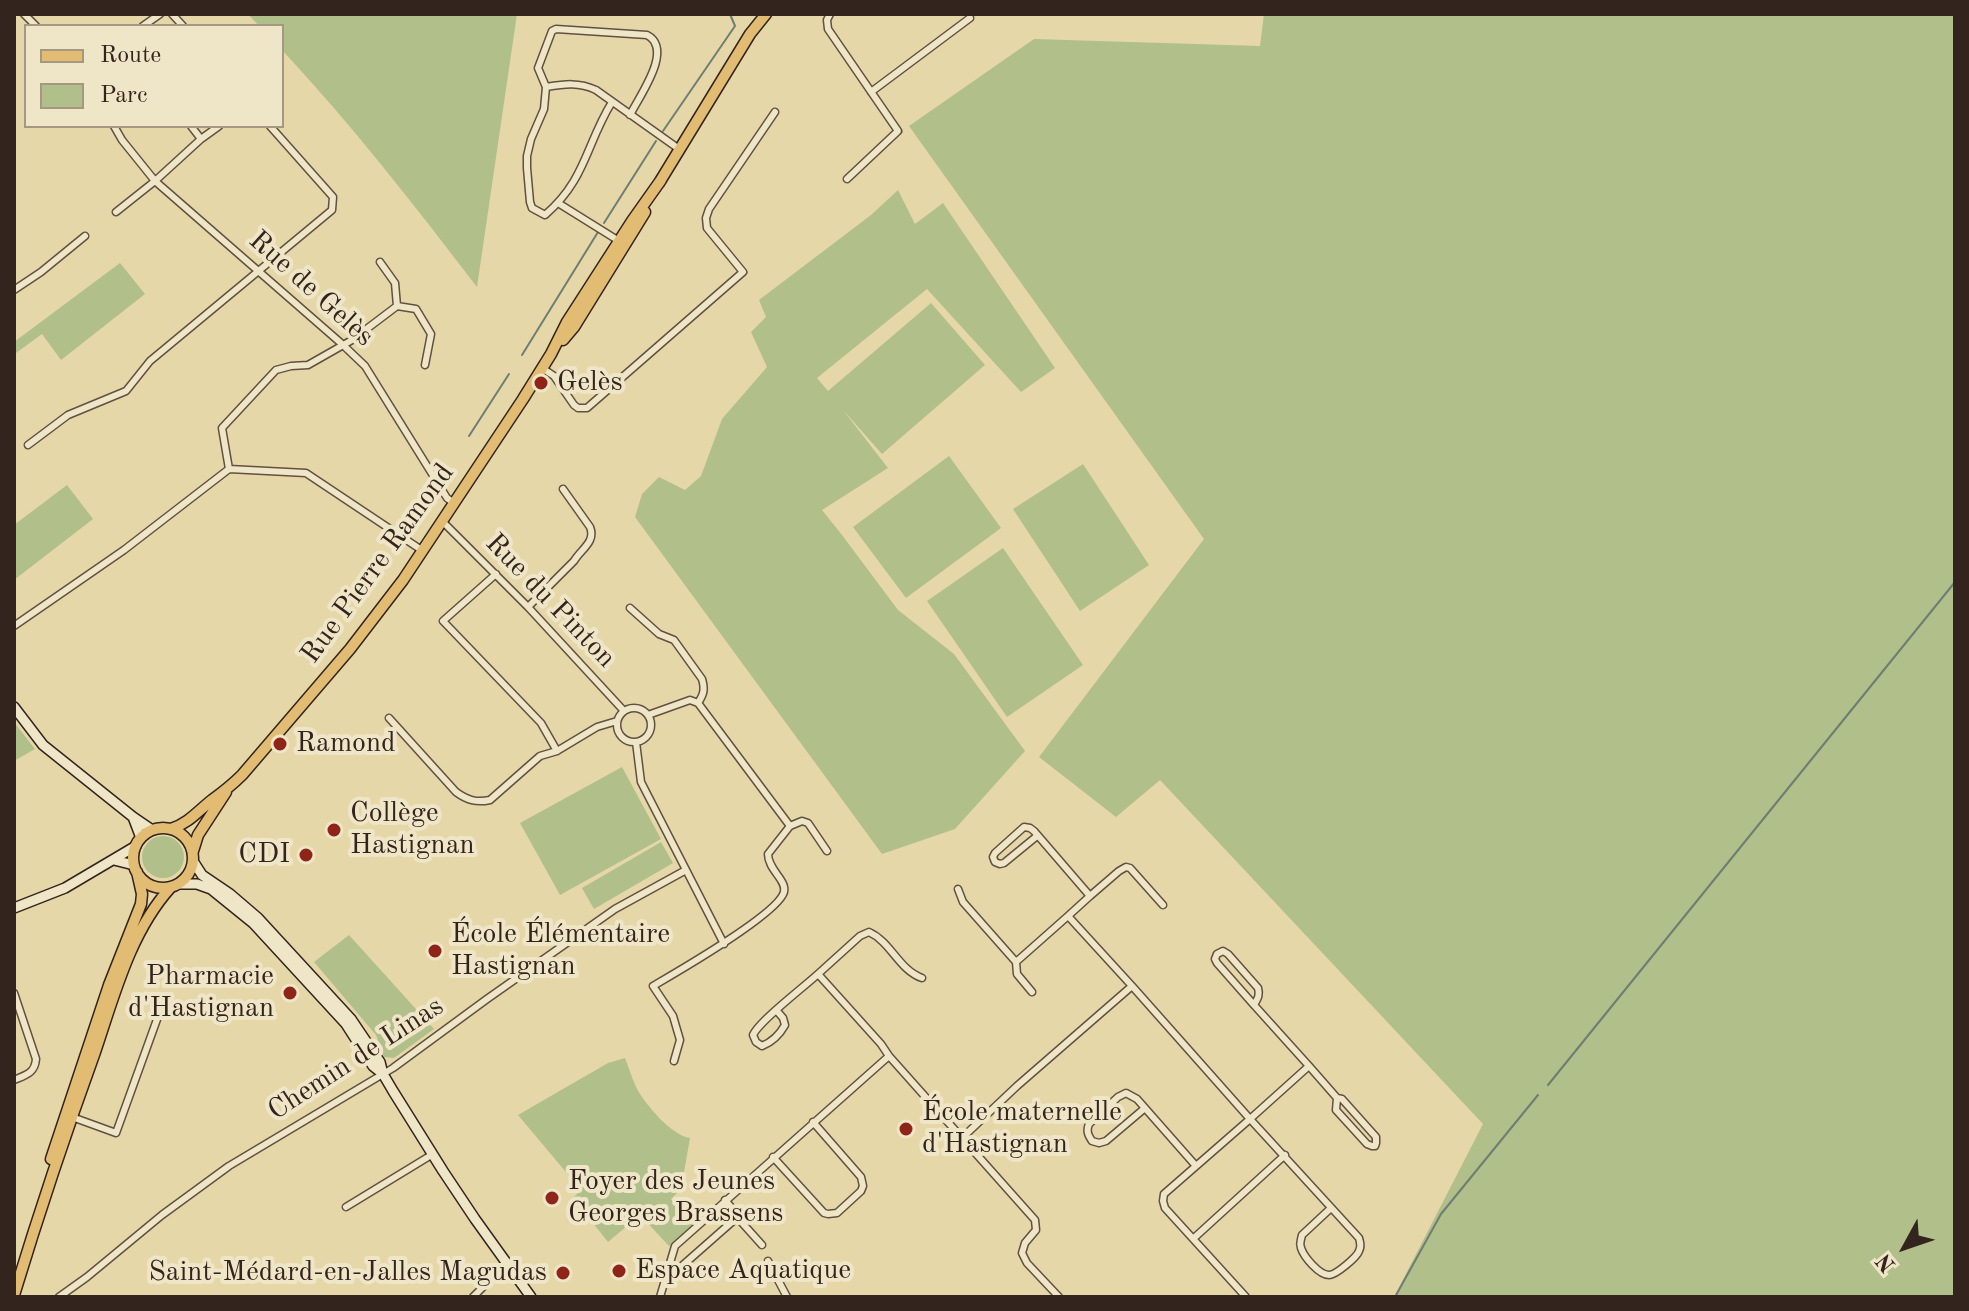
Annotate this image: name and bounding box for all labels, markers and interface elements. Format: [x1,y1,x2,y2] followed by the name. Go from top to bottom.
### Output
[24,24,284,128] legend
[100,44,161,68] text: Route
[100,84,147,108] text: Parc
[242,224,380,354] street label: Rue de Gelès
[557,366,623,400] place label: Gelès
[532,374,550,392] marker: Gelès
[294,458,462,670] street label: Rue Pierre Ramond
[478,527,622,675] street label: Rue du Pinton
[296,727,396,761] place label: Ramond
[271,735,289,753] marker: Ramond
[350,797,475,863] place label: Collège Hastignan
[325,821,343,839] marker: Collège Hastignan
[238,838,290,872] place label: CDI
[297,846,315,864] marker: CDI
[451,918,670,984] place label: École Élémentaire Hastignan
[426,942,444,960] marker: École Élémentaire Hastignan
[128,960,274,1026] place label: Pharmacie d'Hastignan
[281,984,299,1002] marker: Pharmacie d'Hastignan
[262,990,450,1128] street label: Chemin de Linas
[922,1096,1122,1162] place label: École maternelle d'Hastignan
[897,1120,915,1138] marker: École maternelle d'Hastignan
[568,1165,783,1231] place label: Foyer des Jeunes Georges Brassens
[543,1189,561,1207] marker: Foyer des Jeunes Georges Brassens
[1865,1207,1945,1287] north arrow
[1873,1249,1900,1276] text: N
[635,1254,851,1288] place label: Espace Aquatique
[148,1256,547,1290] place label: Saint-Médard-en-Jalles Magudas
[610,1262,628,1280] marker: Espace Aquatique
[554,1264,572,1282] marker: Saint-Médard-en-Jalles Magudas

